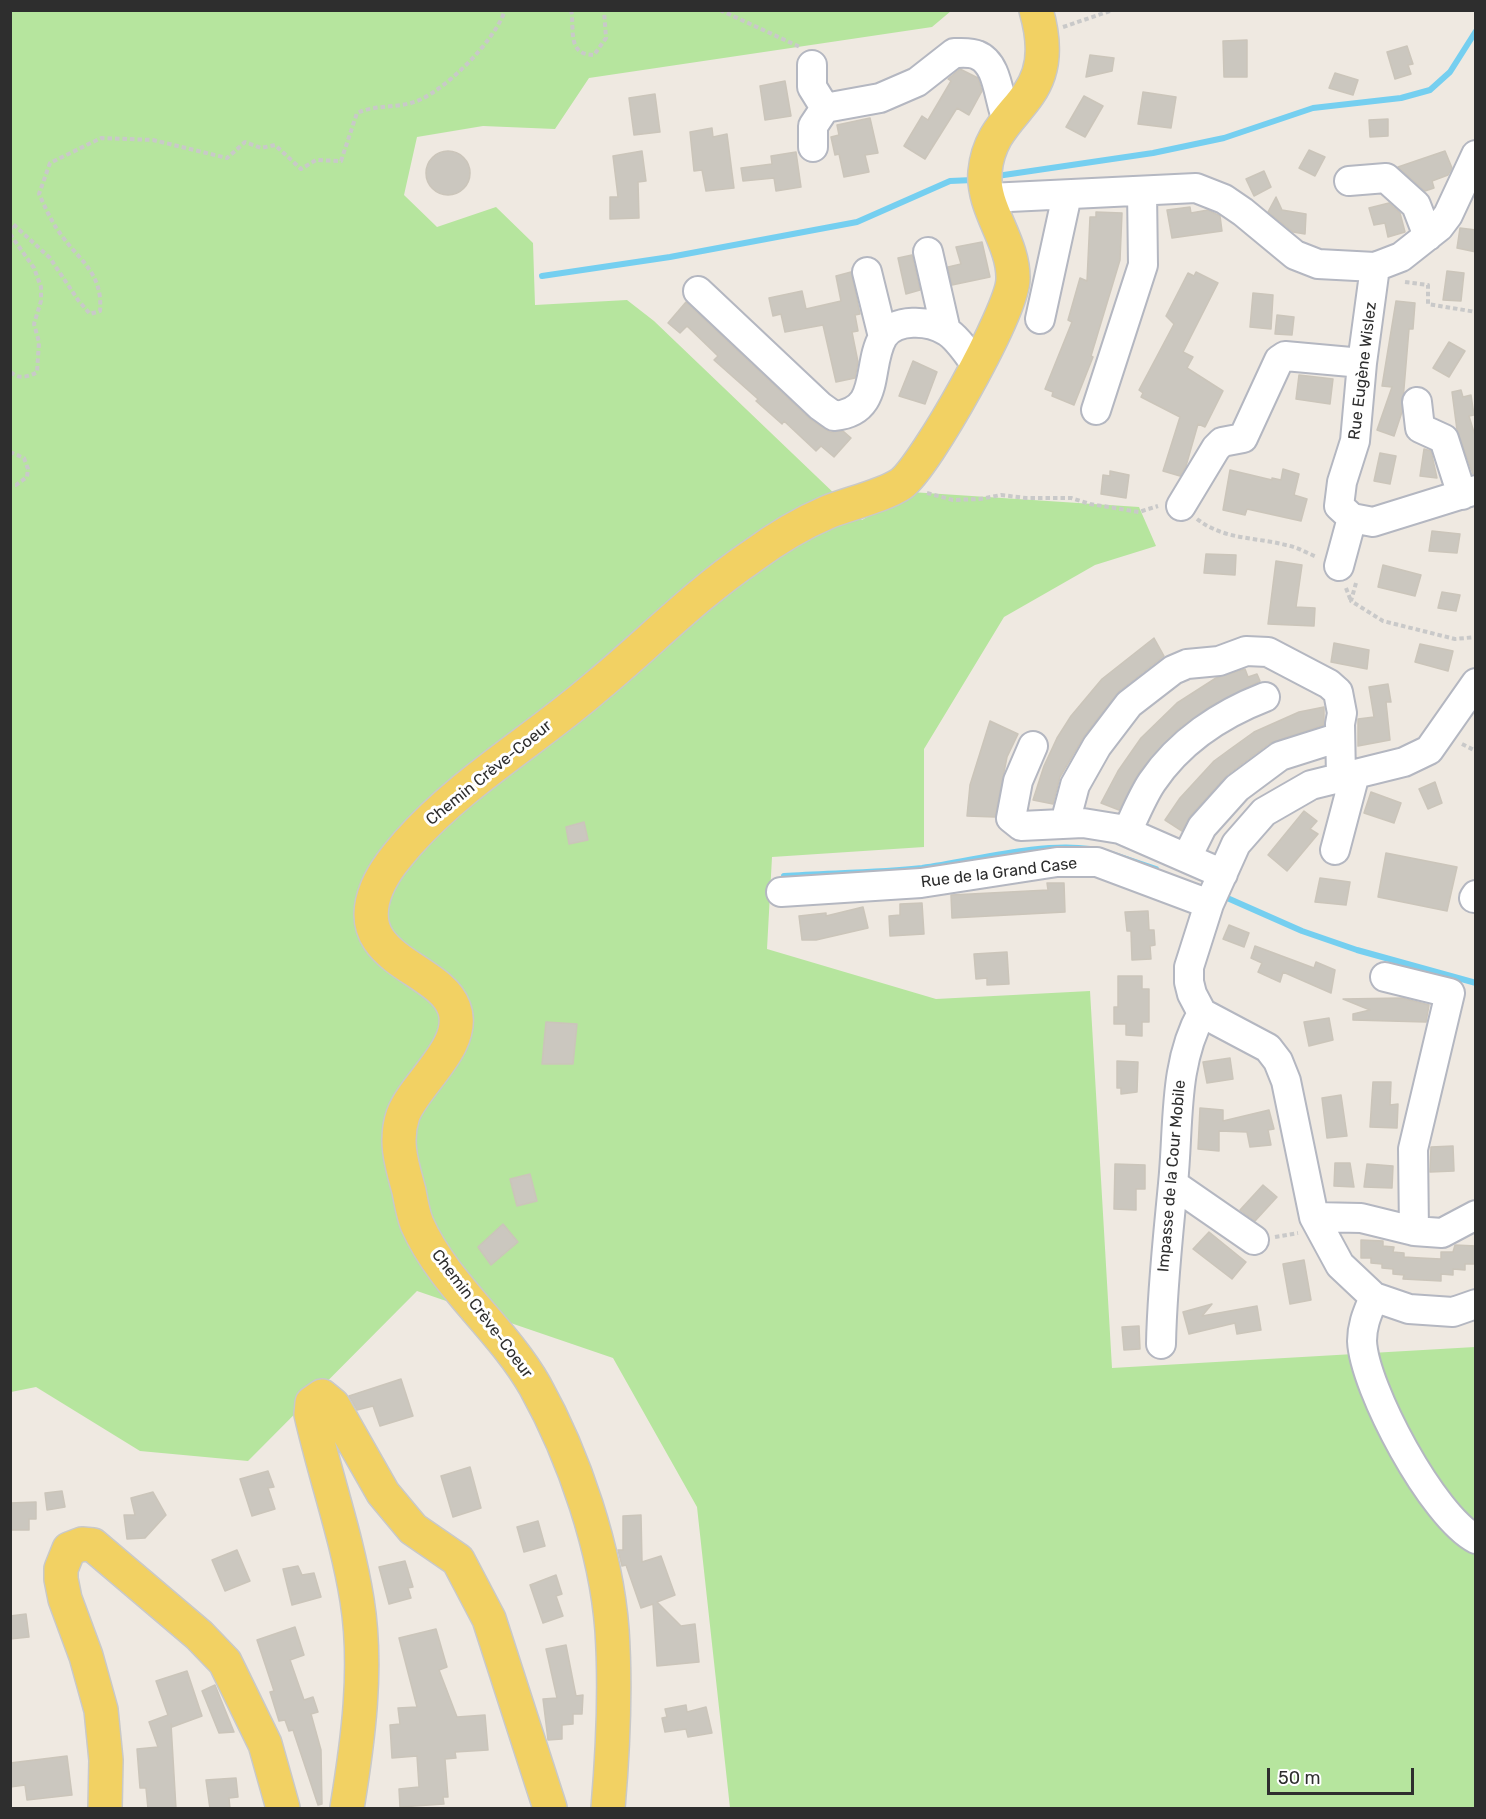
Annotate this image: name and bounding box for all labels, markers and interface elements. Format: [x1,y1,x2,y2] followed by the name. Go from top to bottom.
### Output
[1345,301,1381,441] street label: Rue Eugène Wislez
[422,716,556,830] street label: Chemin Crève-Coeur
[920,854,1078,892] street label: Rue de la Grand Case
[1154,1079,1190,1273] street label: Impasse de la Cour Mobile
[427,1246,537,1382] street label: Chemin Crève-Coeur
[1270,1756,1417,1794] scale bar
[1278,1767,1321,1789] text: 50 m

